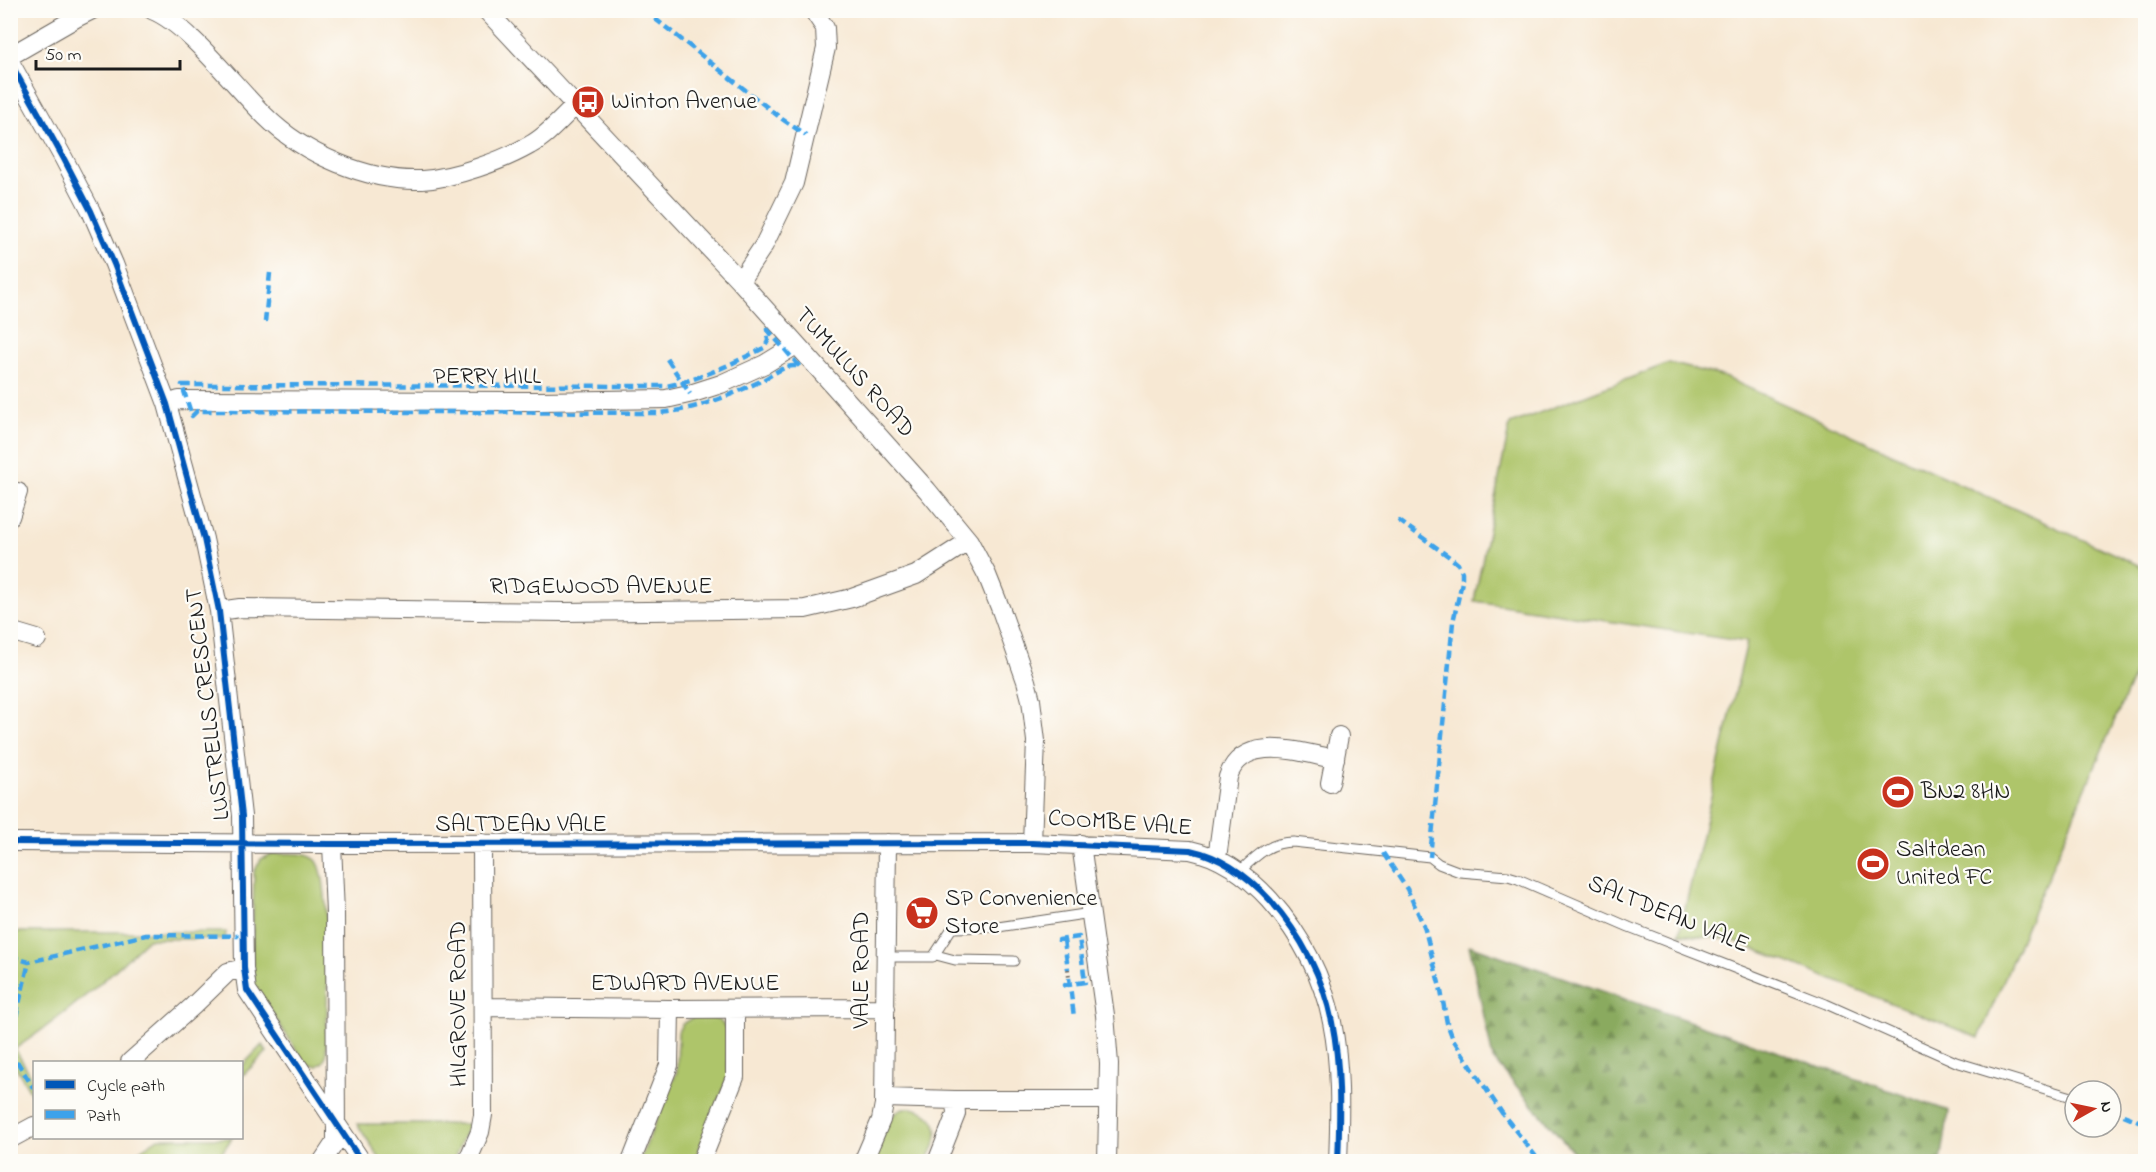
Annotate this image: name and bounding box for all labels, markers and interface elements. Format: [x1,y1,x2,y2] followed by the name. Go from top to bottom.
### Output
[36,33,180,71] scale bar
[45,43,82,69] text: 50 m
[570,84,606,120] bus stop icon: Winton Avenue
[611,85,757,120] place label: Winton Avenue
[786,300,922,446] street label: TUMULUS ROAD
[433,360,541,395] street label: PERRY HILL
[489,570,713,605] street label: RIDGEWOOD AVENUE
[177,585,241,822] street label: LUSTRELLS CRESCENT
[1880,774,1916,810] sports icon: BN2 8HN
[1920,775,2010,810] place label: BN2 8HN
[1047,801,1193,847] street label: COOMBE VALE
[435,808,607,843] street label: SALTDEAN VALE
[1896,833,1992,896] place label: Saltdean United FC
[1855,846,1891,882] sports icon: Saltdean United FC
[1582,867,1754,963] street label: SALTDEAN VALE
[945,882,1097,945] place label: SP Convenience Store
[904,895,940,931] supermarket icon: SP Convenience Store
[845,911,880,1030] street label: VALE ROAD
[442,921,477,1087] street label: HILGROVE ROAD
[591,967,779,1002] street label: EDWARD AVENUE
[33,1061,243,1139] legend
[87,1074,165,1100] text: Cycle path
[2063,1079,2123,1139] north arrow
[2093,1100,2119,1114] text: N
[87,1104,121,1130] text: Path

